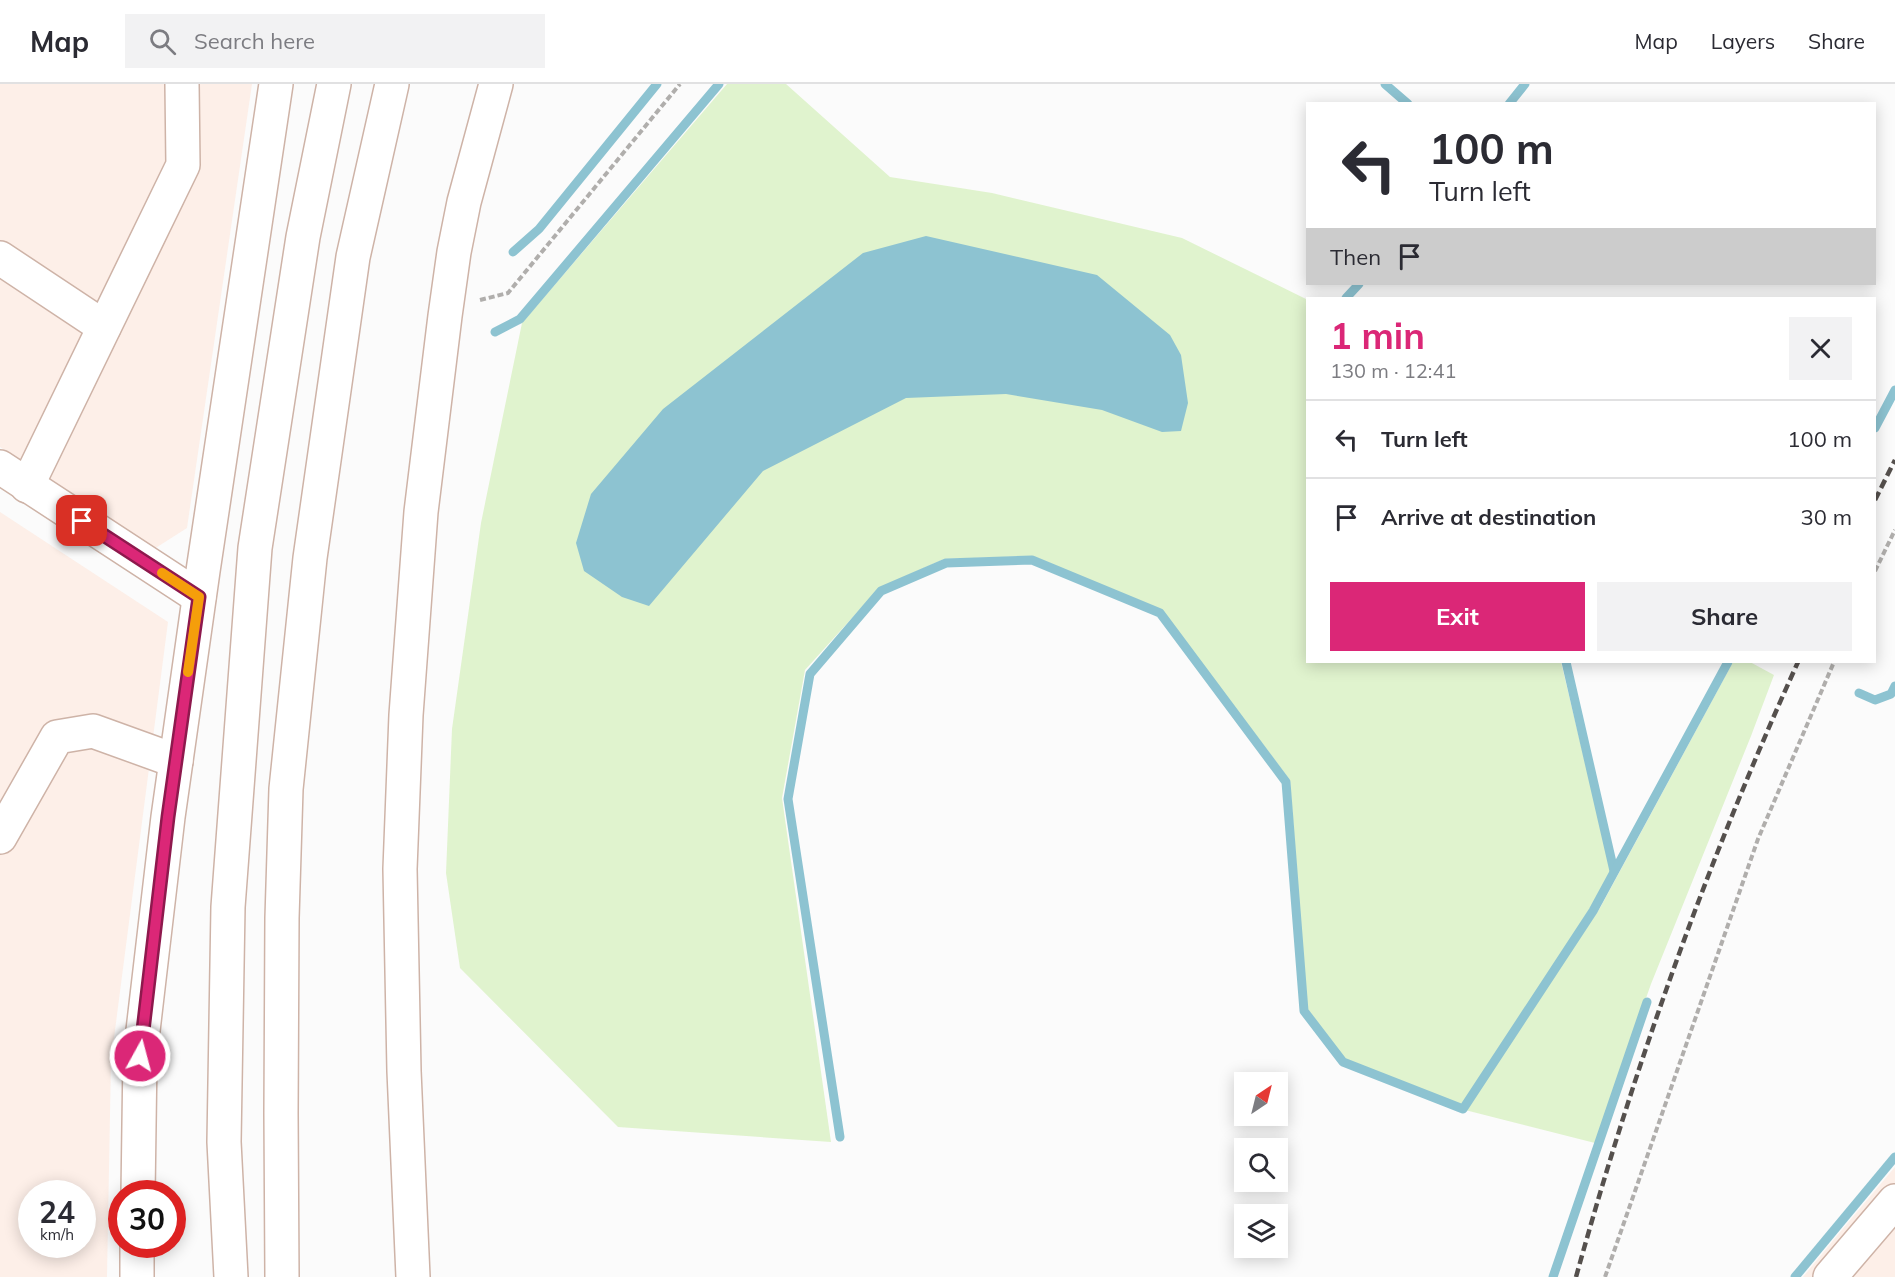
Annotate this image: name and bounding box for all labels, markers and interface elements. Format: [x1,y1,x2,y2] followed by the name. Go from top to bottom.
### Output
[125,14,545,68] search box
[30,24,89,59] text: Map
[146,25,179,58] icon: search
[194,27,315,55] text: Search here
[1635,28,1678,54] text: Map
[1711,28,1775,54] text: Layers
[1808,28,1865,54] text: Share
[1429,122,1554,175] text: 100 m
[1330,126,1408,204] icon: left
[1429,174,1531,208] text: Turn left
[1393,240,1426,273] icon: arrive
[1330,243,1381,271] text: Then
[1330,313,1425,358] text: 1 min
[1789,317,1852,380] button: close
[1330,358,1456,383] text: 130 m · 12:41
[1330,423,1363,456] icon: left
[1381,425,1468,453] text: Turn left
[1787,425,1852,453] text: 100 m
[56,495,107,546] pin
[1330,501,1363,534] icon: arrive
[1381,503,1596,531] text: Arrive at destination
[1801,503,1852,531] text: 30 m
[65,504,98,537] icon: arrive
[1330,582,1585,651] button: Exit
[1597,582,1852,651] button: Share
[108,1024,172,1088] position arrow
[1234,1072,1288,1126] north arrow
[1234,1072,1288,1258] map controls
[1234,1138,1288,1192] button: search
[108,1180,186,1258] speed limit sign: 30
[39,1193,75,1231] text: 24
[1234,1204,1288,1258] button: layers
[40,1225,74,1244] text: km/h

